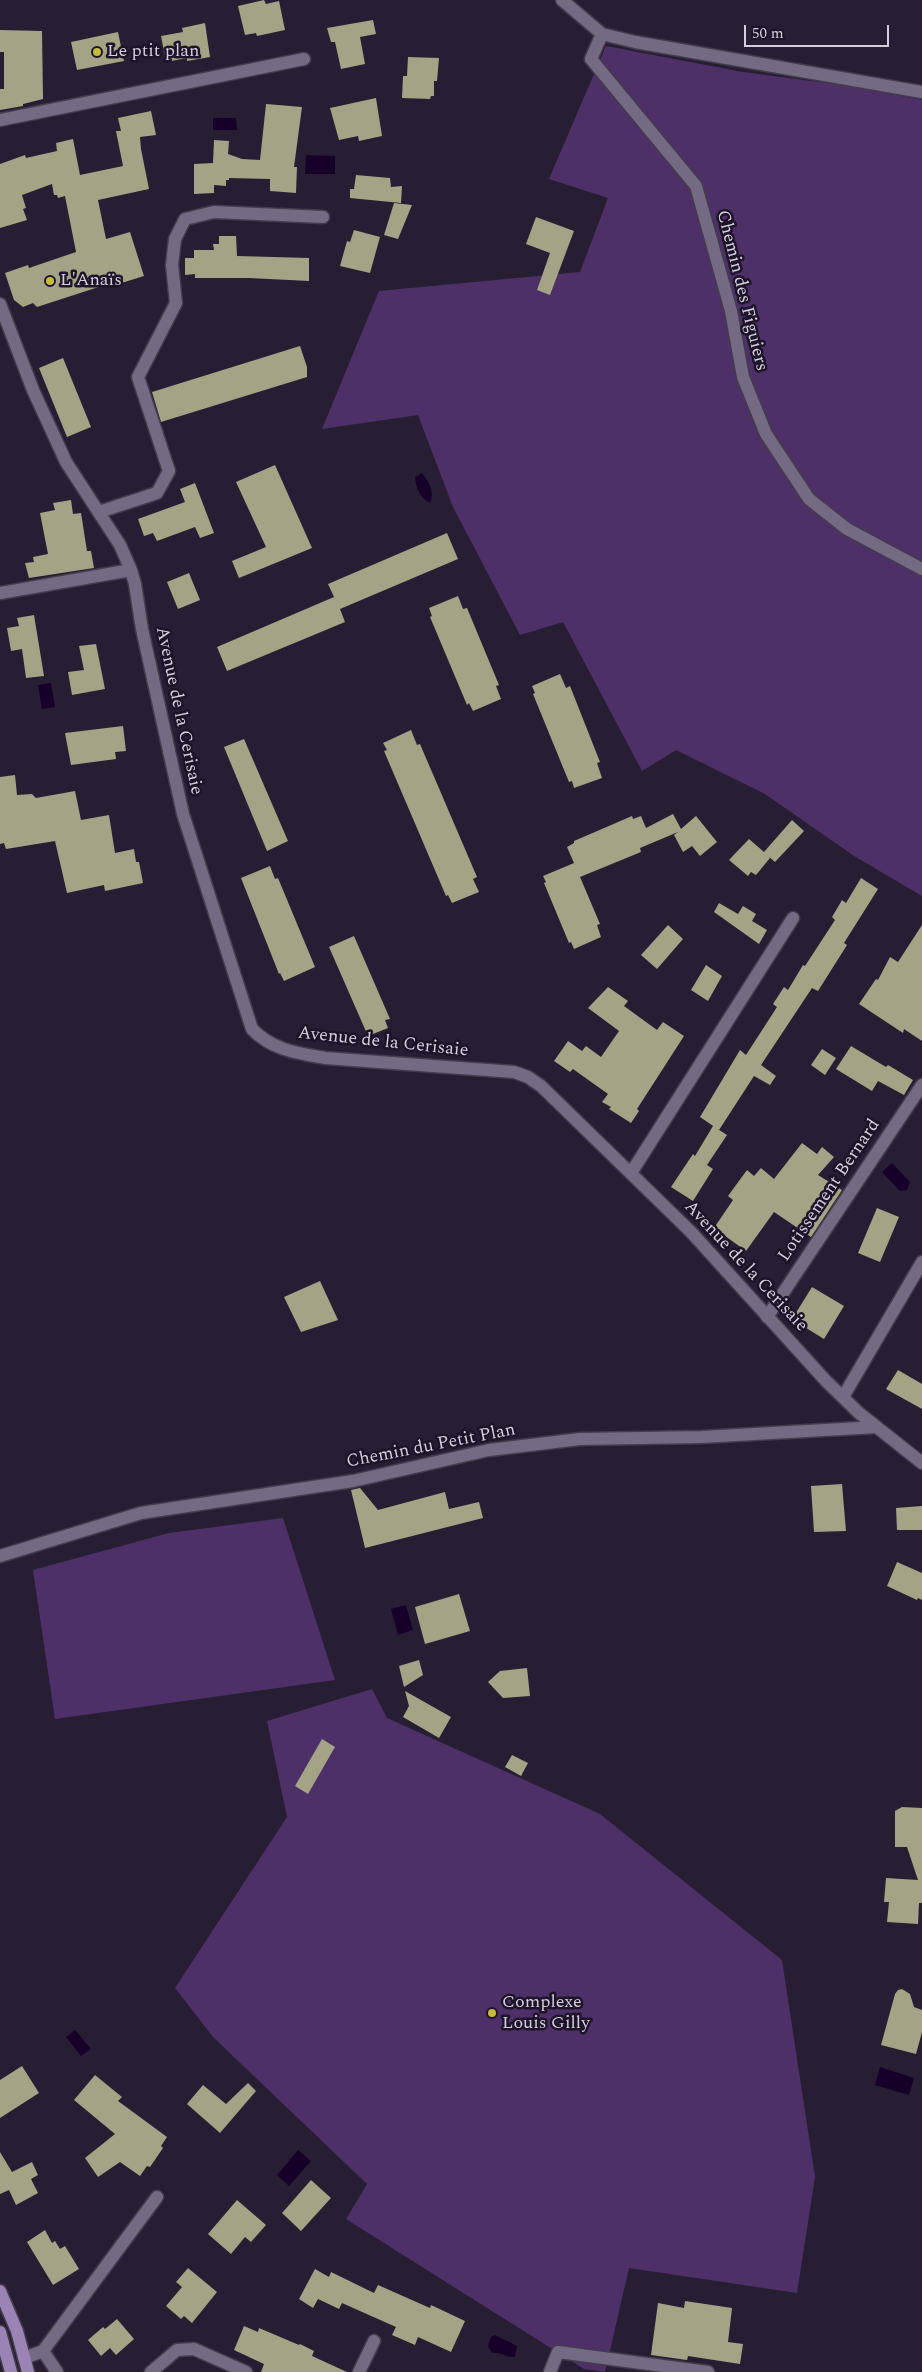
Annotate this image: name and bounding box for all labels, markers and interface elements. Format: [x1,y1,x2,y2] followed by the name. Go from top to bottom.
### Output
[747,15,892,47] scale bar
[752,22,784,45] text: 50 m
[107,41,199,63] place label: Le ptit plan
[91,46,103,58] marker: Le ptit plan
[711,208,771,374] street label: Chemin des Figuiers
[60,270,122,292] place label: L'Anaïs
[44,275,56,287] marker: L'Anaïs
[150,625,206,797] street label: Avenue de la Cerisaie
[297,1023,469,1063] street label: Avenue de la Cerisaie
[774,1116,886,1266] street label: Lotissement Bernard
[679,1197,811,1337] street label: Avenue de la Cerisaie
[345,1420,517,1474] street label: Chemin du Petit Plan
[502,1992,590,2035] place label: Complexe Louis Gilly
[486,2007,498,2019] marker: Complexe Louis Gilly

